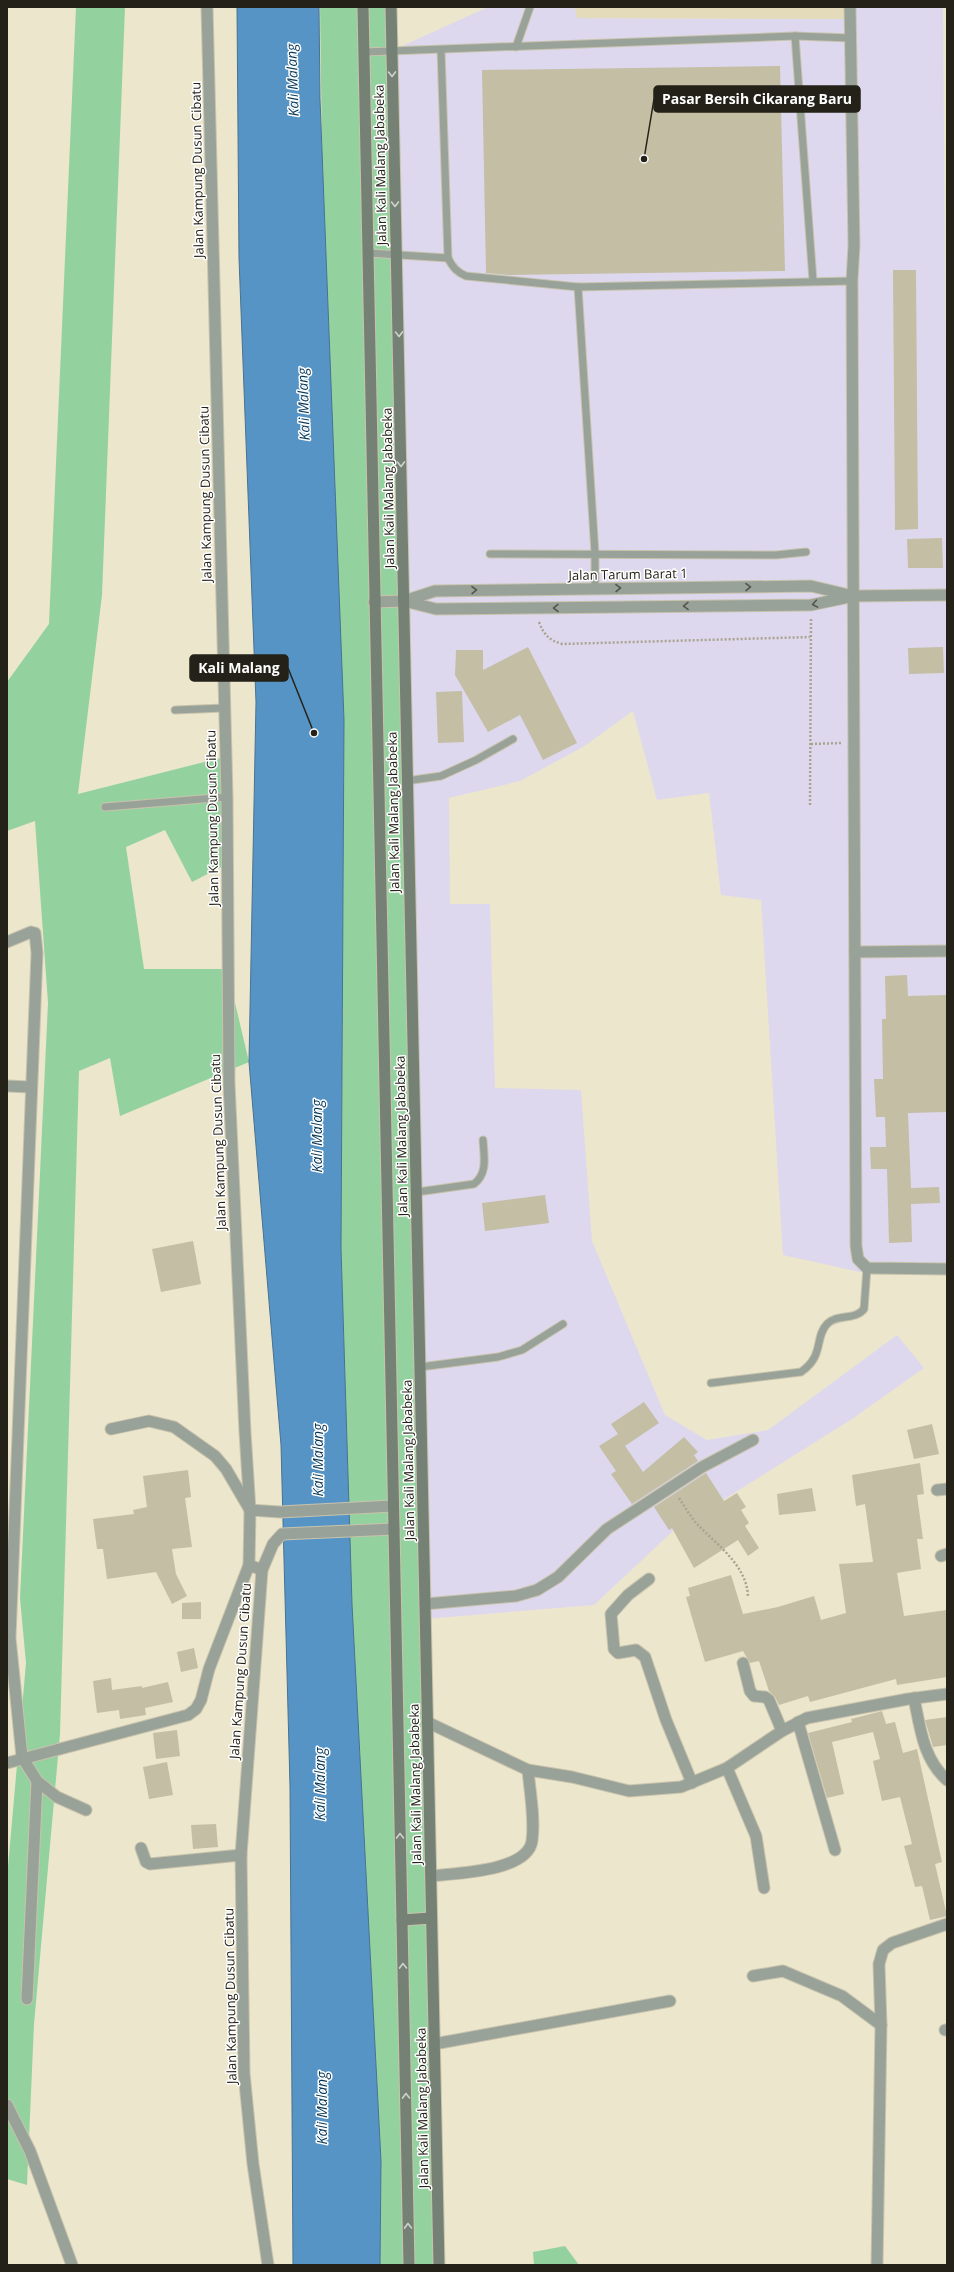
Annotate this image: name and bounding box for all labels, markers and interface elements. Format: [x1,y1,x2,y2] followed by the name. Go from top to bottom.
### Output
[281,43,303,117] water label: Kali Malang
[388,71,396,77] one-way arrow
[186,82,208,260] street label: Jalan Kampung Dusun Cibatu
[370,84,390,248] street label: Jalan Kali Malang Jababeka
[654,86,860,112] callout: Pasar Bersih Cikarang Baru
[662,89,852,108] text: Pasar Bersih Cikarang Baru
[391,201,400,207] one-way arrow
[394,331,403,337] one-way arrow
[292,367,314,441] water label: Kali Malang
[194,406,216,584] street label: Jalan Kampung Dusun Cibatu
[378,407,398,571] street label: Jalan Kali Malang Jababeka
[397,461,405,467] one-way arrow
[566,564,688,584] street label: Jalan Tarum Barat 1
[745,583,751,591] one-way arrow
[615,584,621,593] one-way arrow
[471,586,477,594] one-way arrow
[812,599,819,608] one-way arrow
[683,602,689,610] one-way arrow
[553,604,559,612] one-way arrow
[190,655,288,681] callout: Kali Malang
[198,658,280,677] text: Kali Malang
[201,730,223,908] street label: Jalan Kampung Dusun Cibatu
[383,731,403,895] street label: Jalan Kali Malang Jababeka
[206,1054,230,1232] street label: Jalan Kampung Dusun Cibatu
[391,1055,411,1219] street label: Jalan Kali Malang Jababeka
[307,1099,326,1172] water label: Kali Malang
[398,1379,418,1543] street label: Jalan Kali Malang Jababeka
[308,1423,327,1496] water label: Kali Malang
[225,1582,255,1762] street label: Jalan Kampung Dusun Cibatu
[405,1703,425,1867] street label: Jalan Kali Malang Jababeka
[310,1747,329,1820] water label: Kali Malang
[396,1833,404,1839] one-way arrow
[219,1908,241,2086] street label: Jalan Kampung Dusun Cibatu
[399,1963,407,1969] one-way arrow
[412,2027,432,2191] street label: Jalan Kali Malang Jababeka
[312,2071,331,2144] water label: Kali Malang
[401,2093,410,2099] one-way arrow
[404,2223,412,2229] one-way arrow

